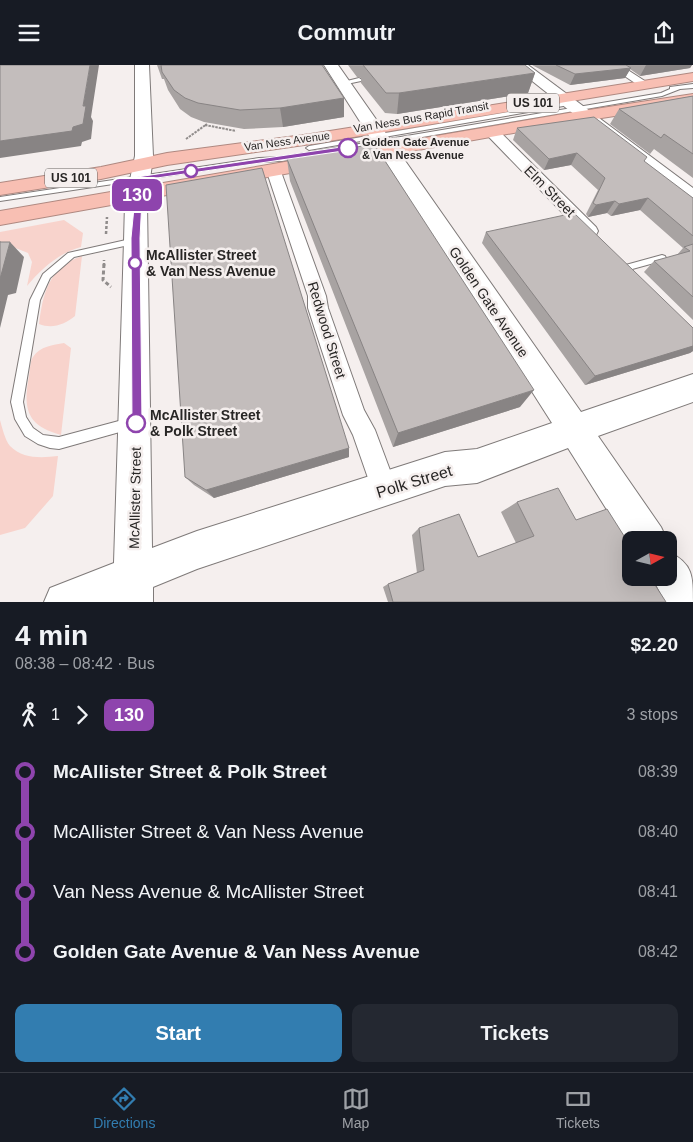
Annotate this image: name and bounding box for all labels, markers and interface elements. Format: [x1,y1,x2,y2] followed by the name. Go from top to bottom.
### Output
[15,19,43,47] icon: menu
[650,19,678,47] icon: share
[298,20,395,45] text: Commutr
[507,93,559,113] road number: US 101
[353,99,489,135] street label: Van Ness Bus Rapid Transit
[243,129,331,153] street label: Van Ness Avenue
[362,136,469,161] place label: Golden Gate Avenue & Van Ness Avenue
[338,138,358,158] marker: Golden Gate Avenue & Van Ness Avenue
[521,162,579,220] street label: Elm Street
[184,164,198,178] unlabelled marker
[45,169,97,187] road number: US 101
[108,179,166,211] line badge: 130
[122,185,152,205] text: 130
[446,244,532,360] street label: Golden Gate Avenue
[146,247,276,279] place label: McAllister Street & Van Ness Avenue
[128,256,142,270] marker: McAllister Street & Van Ness Avenue
[305,280,349,380] street label: Redwood Street
[150,407,261,439] place label: McAllister Street & Polk Street
[126,413,146,433] marker: McAllister Street & Polk Street
[126,447,144,549] street label: McAllister Street
[374,462,455,501] street label: Polk Street
[622,531,678,586] north arrow
[622,531,677,586] map controls
[15,620,88,651] text: 4 min
[630,634,678,655] text: $2.20
[15,655,155,672] text: 08:38 – 08:42 · Bus
[15,701,43,729] icon: walk
[68,701,96,729] icon: forward
[114,705,144,725] text: 130
[51,706,60,723] text: 1
[626,706,678,723] text: 3 stops
[53,761,326,782] text: McAllister Street & Polk Street
[638,763,678,780] text: 08:39
[53,821,364,842] text: McAllister Street & Van Ness Avenue
[638,823,678,840] text: 08:40
[53,881,364,902] text: Van Ness Avenue & McAllister Street
[638,883,678,900] text: 08:41
[53,941,420,962] text: Golden Gate Avenue & Van Ness Avenue
[638,943,678,960] text: 08:42
[15,1004,342,1062] button: Start
[352,1004,678,1062] button: Tickets
[93,1085,155,1131] tab: Directions
[342,1085,370,1131] tab: Map
[556,1085,600,1131] tab: Tickets

